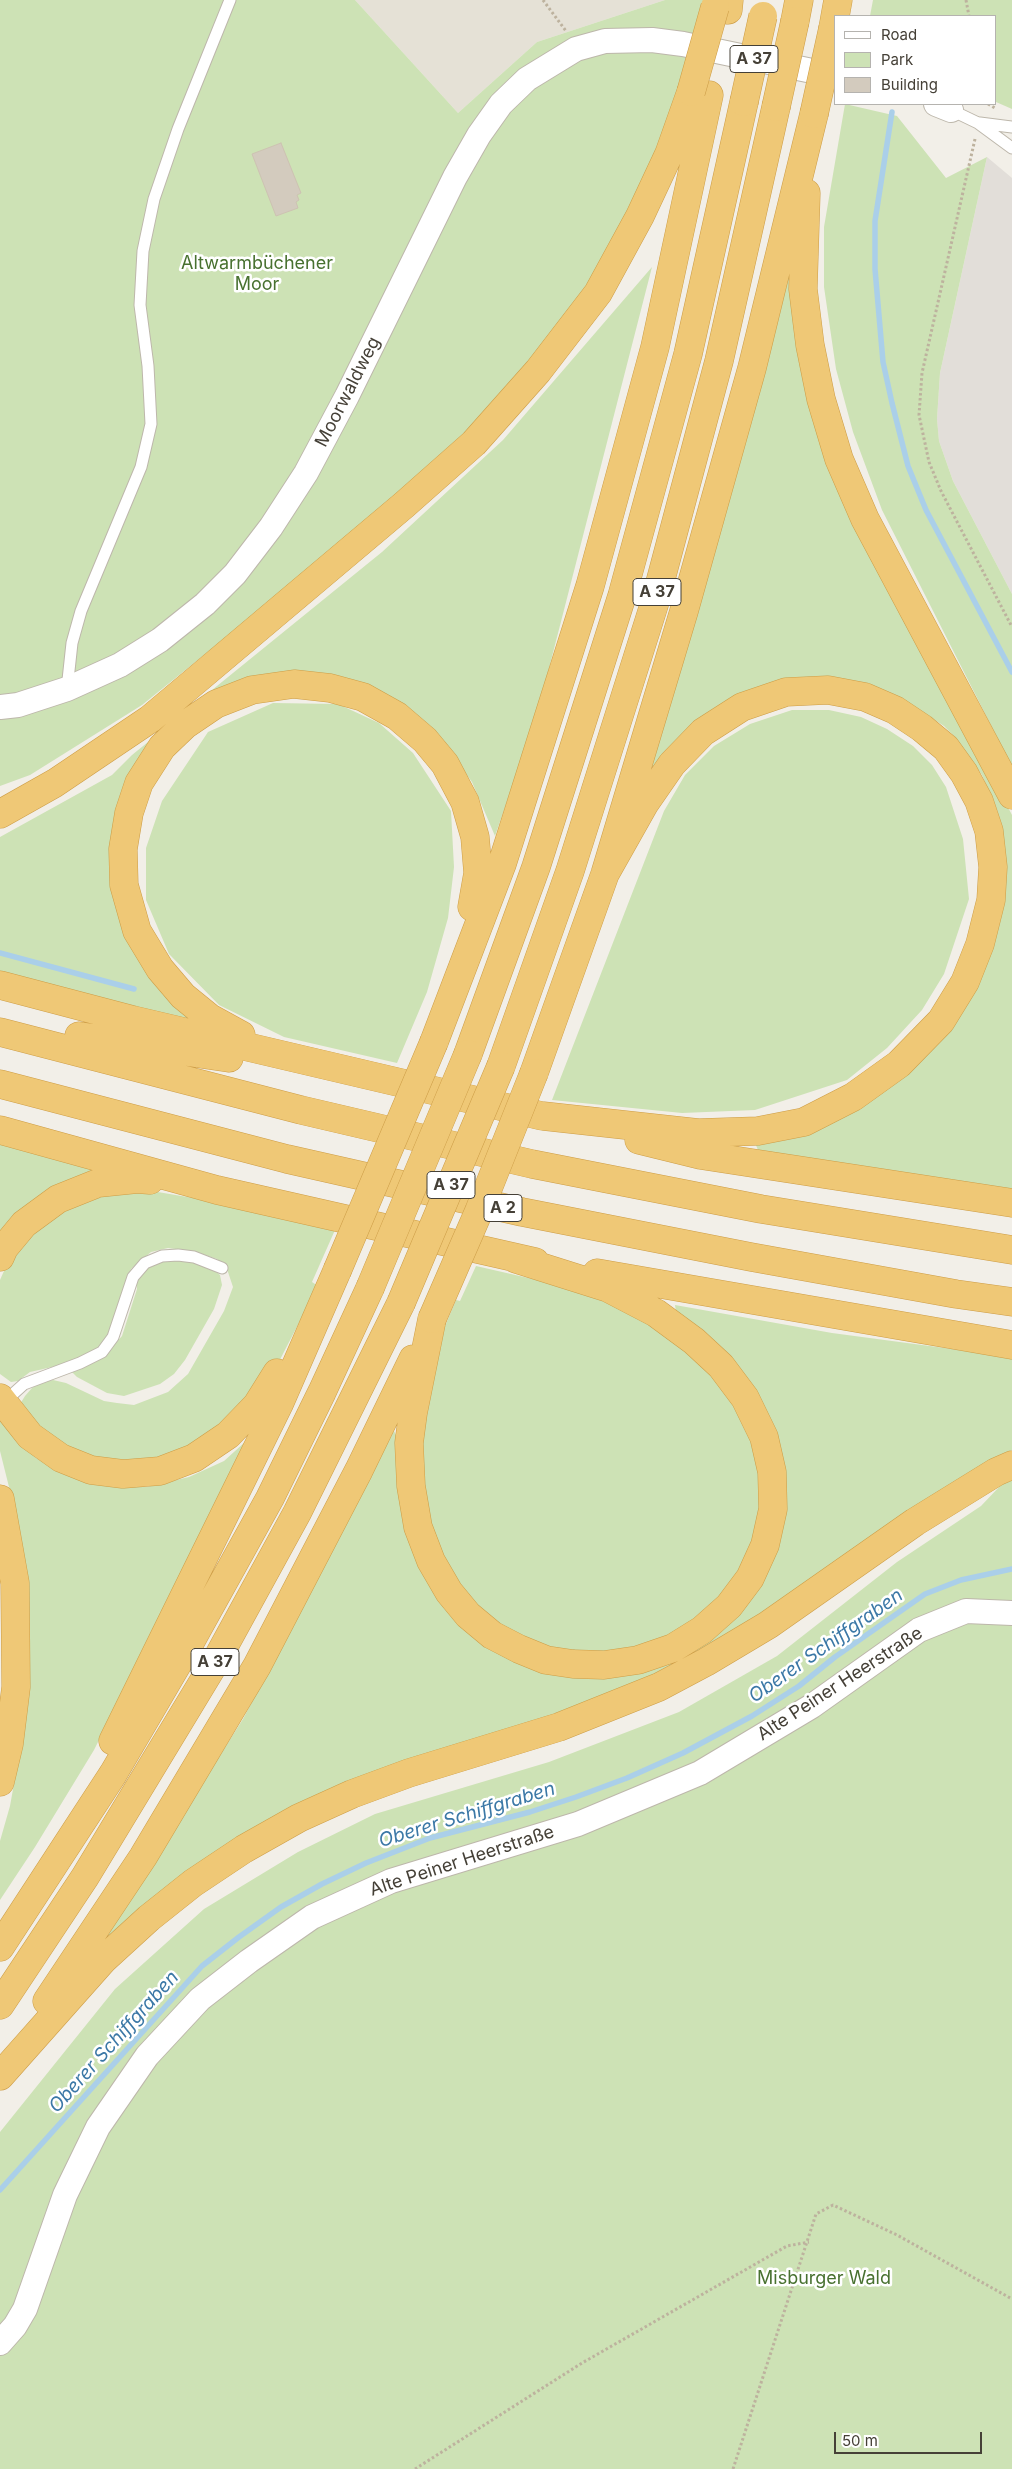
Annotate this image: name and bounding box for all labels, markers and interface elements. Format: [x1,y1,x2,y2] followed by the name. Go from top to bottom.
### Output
[834,15,997,105] legend
[881,25,917,44] text: Road
[730,46,778,72] road number: A 37
[881,50,913,69] text: Park
[881,75,938,94] text: Building
[181,253,333,296] park label: Altwarmbüchener Moor
[311,333,385,451] street label: Moorwaldweg
[633,578,681,606] road number: A 37
[427,1172,475,1198] road number: A 37
[484,1194,522,1222] road number: A 2
[744,1584,908,1708] water label: Oberer Schiffgraben
[753,1623,927,1745] street label: Alte Peiner Heerstraße
[191,1648,239,1675] road number: A 37
[376,1777,558,1853] water label: Oberer Schiffgraben
[367,1821,557,1901] street label: Alte Peiner Heerstraße
[44,1966,184,2118] water label: Oberer Schiffgraben
[757,2268,891,2290] park label: Misburger Wald
[837,2422,984,2454] scale bar
[842,2431,878,2450] text: 50 m

